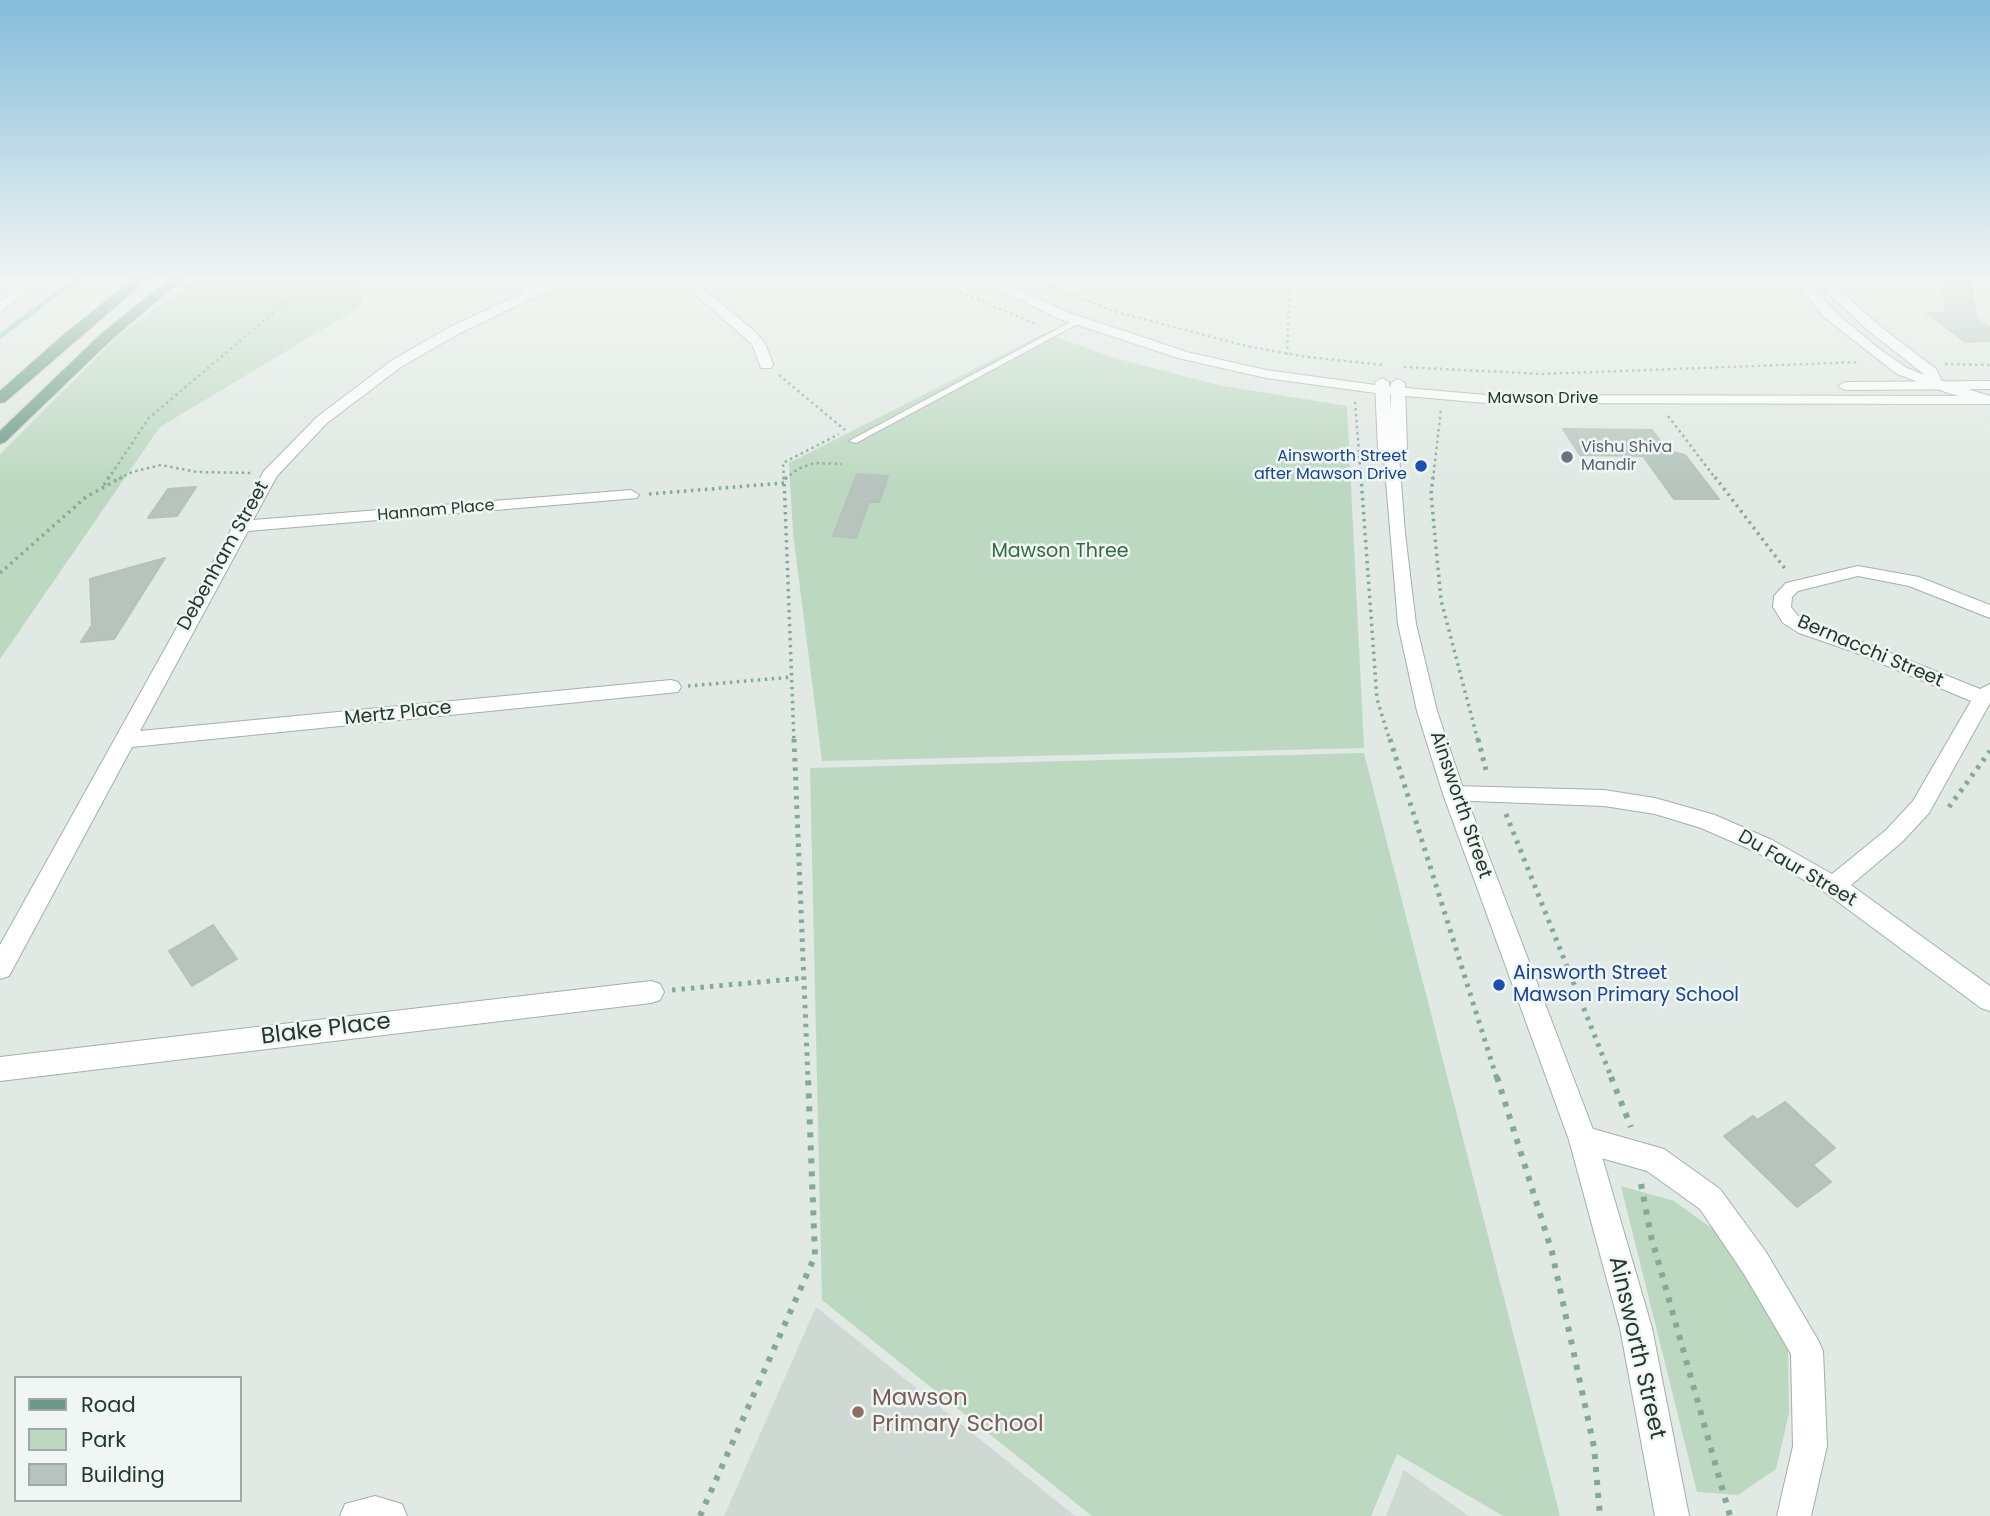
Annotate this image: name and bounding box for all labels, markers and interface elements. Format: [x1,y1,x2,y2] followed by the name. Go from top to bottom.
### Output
[1488,389,1598,409] street label: Mawson Drive
[1581,438,1672,476] place label: Vishu Shiva Mandir
[1254,447,1407,485] place label: Ainsworth Street after Mawson Drive
[1559,449,1575,465] marker: Vishu Shiva Mandir
[1413,458,1429,474] marker: Ainsworth Street after Mawson Drive
[173,477,275,635] street label: Debenham Street
[377,496,495,526] street label: Hannam Place
[991,541,1129,563] park label: Mawson Three
[1794,611,1946,693] street label: Bernacchi Street
[343,697,453,731] street label: Mertz Place
[1424,728,1496,882] street label: Ainsworth Street
[1734,826,1860,912] street label: Du Faur Street
[1513,963,1739,1007] place label: Ainsworth Street Mawson Primary School
[1491,977,1507,993] marker: Ainsworth Street Mawson Primary School
[260,1008,392,1052] street label: Blake Place
[1602,1254,1670,1442] street label: Ainsworth Street
[14,1376,242,1502] legend
[872,1385,1044,1439] place label: Mawson Primary School
[81,1390,136,1419] text: Road
[850,1404,866,1420] marker: Mawson Primary School
[81,1425,126,1454] text: Park
[81,1460,165,1489] text: Building

